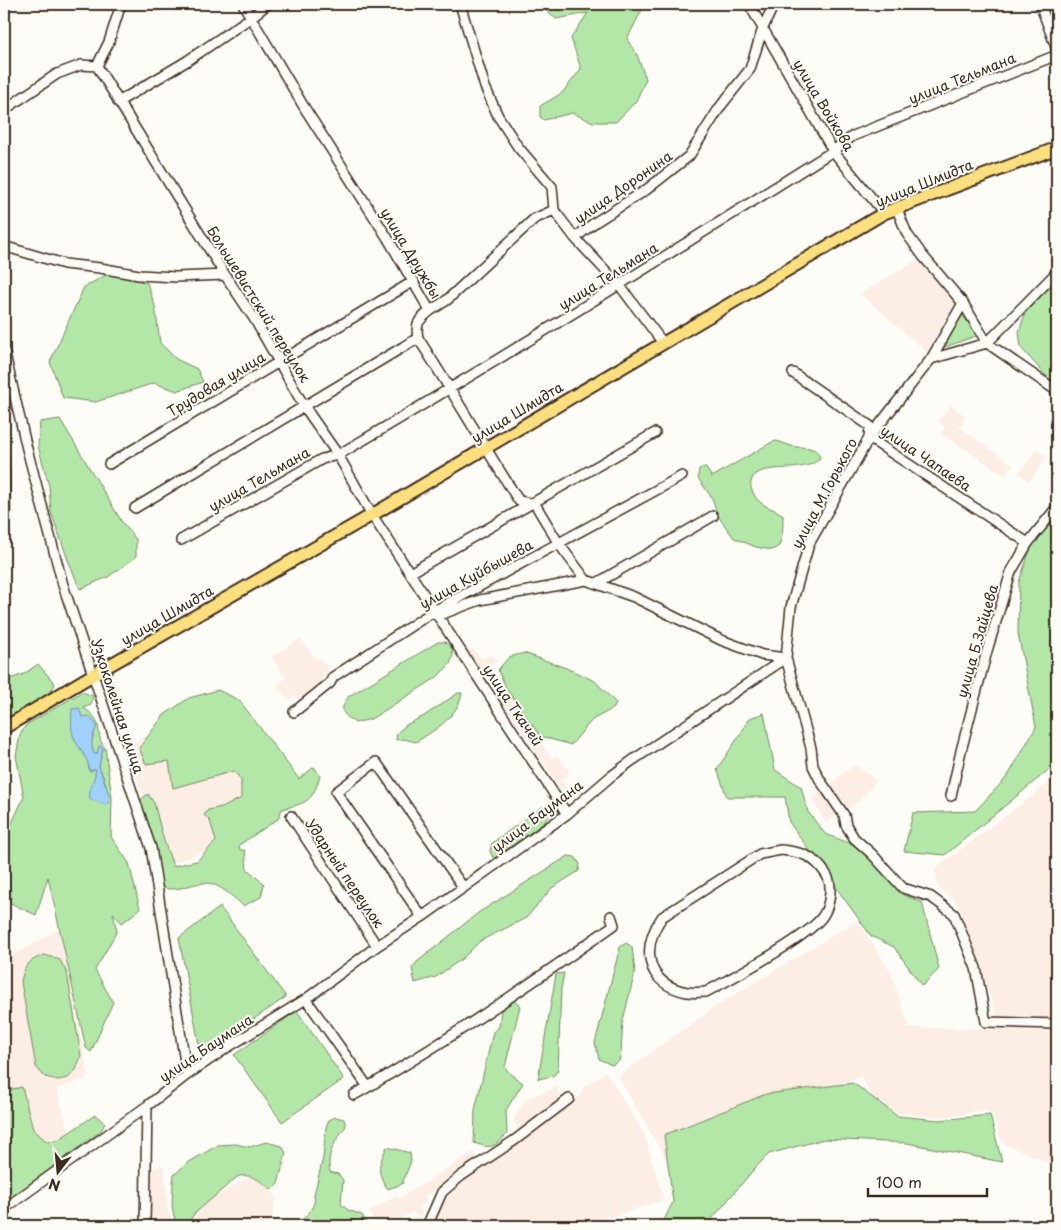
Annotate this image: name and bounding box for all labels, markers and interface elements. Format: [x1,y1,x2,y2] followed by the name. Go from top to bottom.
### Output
[905,47,1019,109] street label: улица Тельмана
[788,55,860,155] street label: улица Войкова
[570,145,676,229] street label: улица Доронина
[872,154,976,212] street label: улица Шмидта
[375,203,447,303] street label: улица Дружбы
[202,222,316,387] street label: Большевистский переулок
[554,237,662,315] street label: улица Тельмана
[163,346,269,422] street label: Трудовая улица
[467,376,567,448] street label: улица Шмидта
[876,420,976,496] street label: улица Чапаева
[786,434,862,552] street label: улица М.Горького
[204,441,314,517] street label: улица Тельмана
[416,534,537,614] street label: улица Куйбышева
[117,580,218,650] street label: улица Шмидта
[951,582,1003,700] street label: улица Б.Зайцева
[86,636,150,776] street label: Узкоколейная улица
[478,660,548,750] street label: улица Ткачей
[487,775,587,857] street label: улица Баумана
[301,814,390,932] street label: Ударный переулок
[155,1009,257,1087] street label: улица Баумана
[32,1148,82,1198] north arrow
[868,1165,987,1197] scale bar
[876,1170,922,1193] text: 100 m
[46,1173,63,1197] text: N

